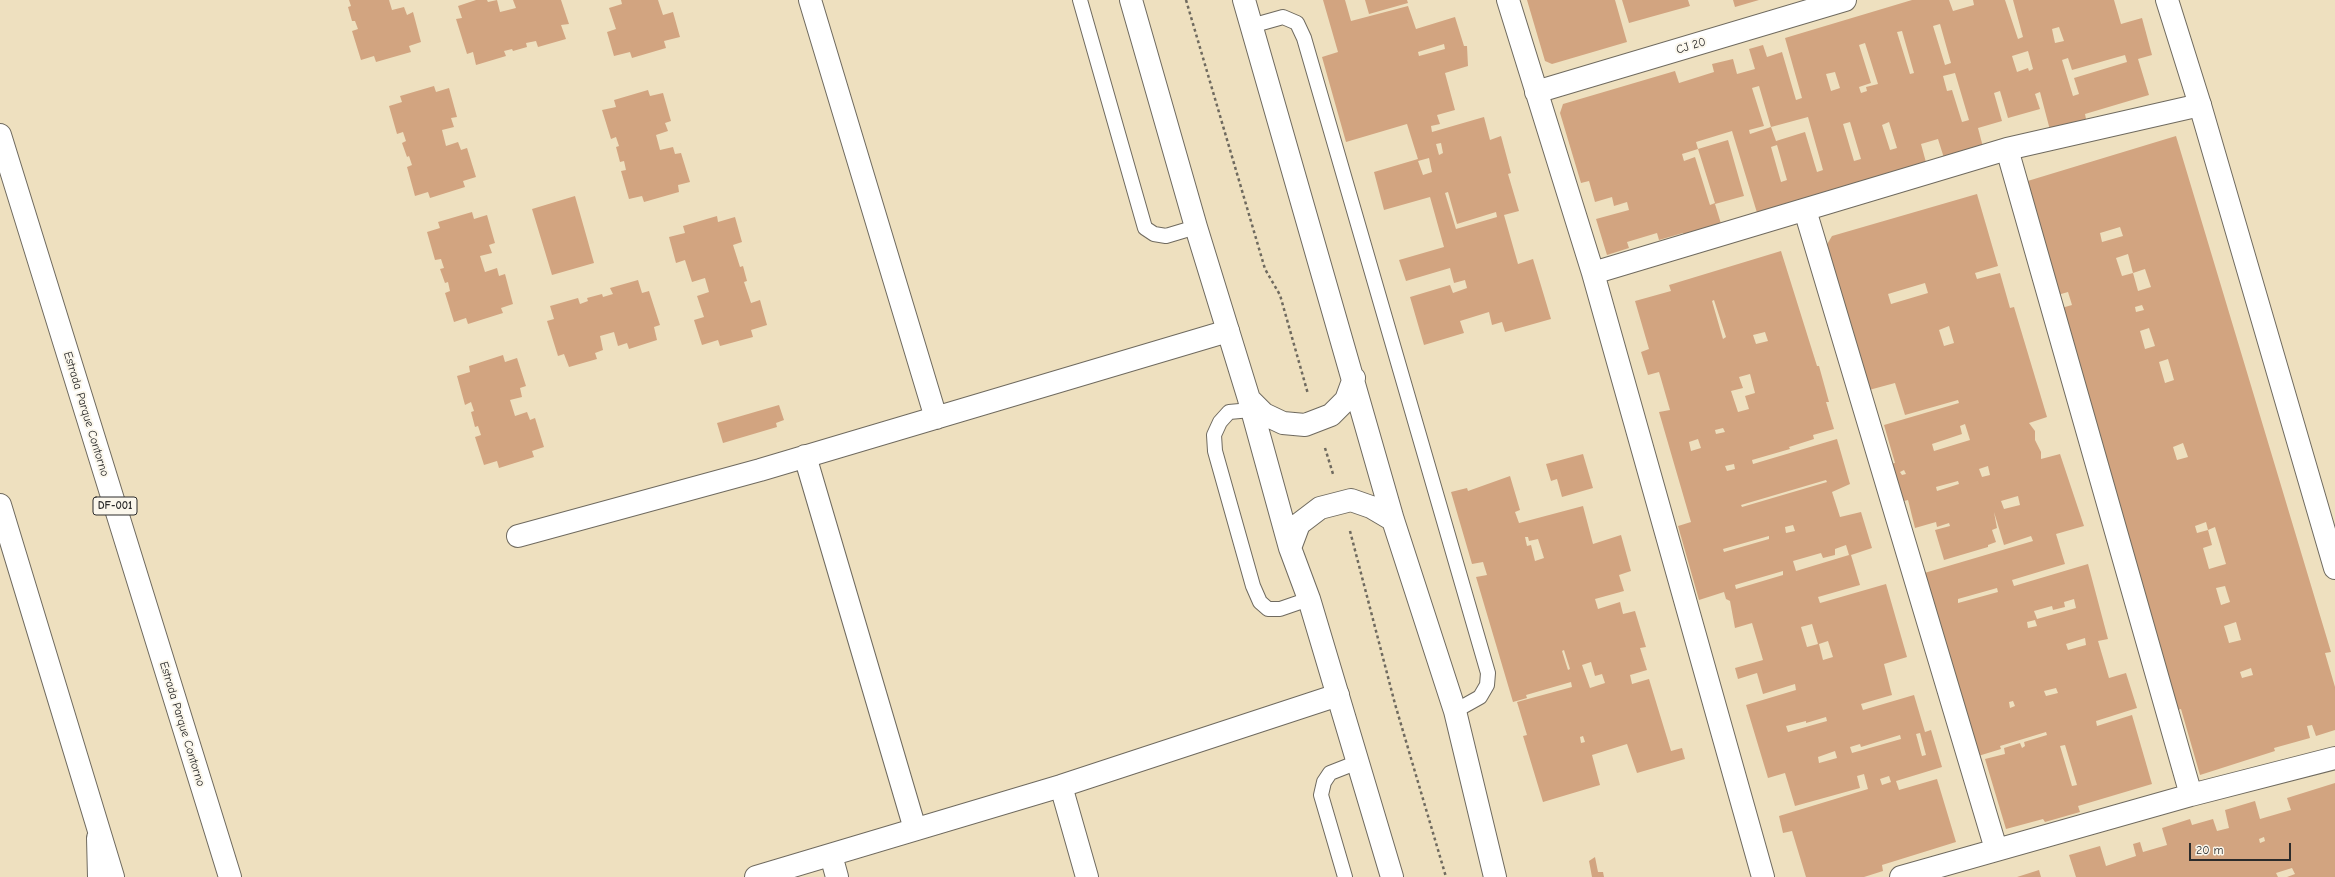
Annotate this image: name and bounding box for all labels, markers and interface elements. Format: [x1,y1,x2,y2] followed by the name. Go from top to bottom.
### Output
[1674,35,1708,57] street label: CJ 20
[60,350,112,478] street label: Estrada Parque Contorno
[93,497,137,515] road number: DF-001
[156,660,208,788] street label: Estrada Parque Contorno
[2191,835,2293,861] scale bar
[2196,843,2224,857] text: 20 m

